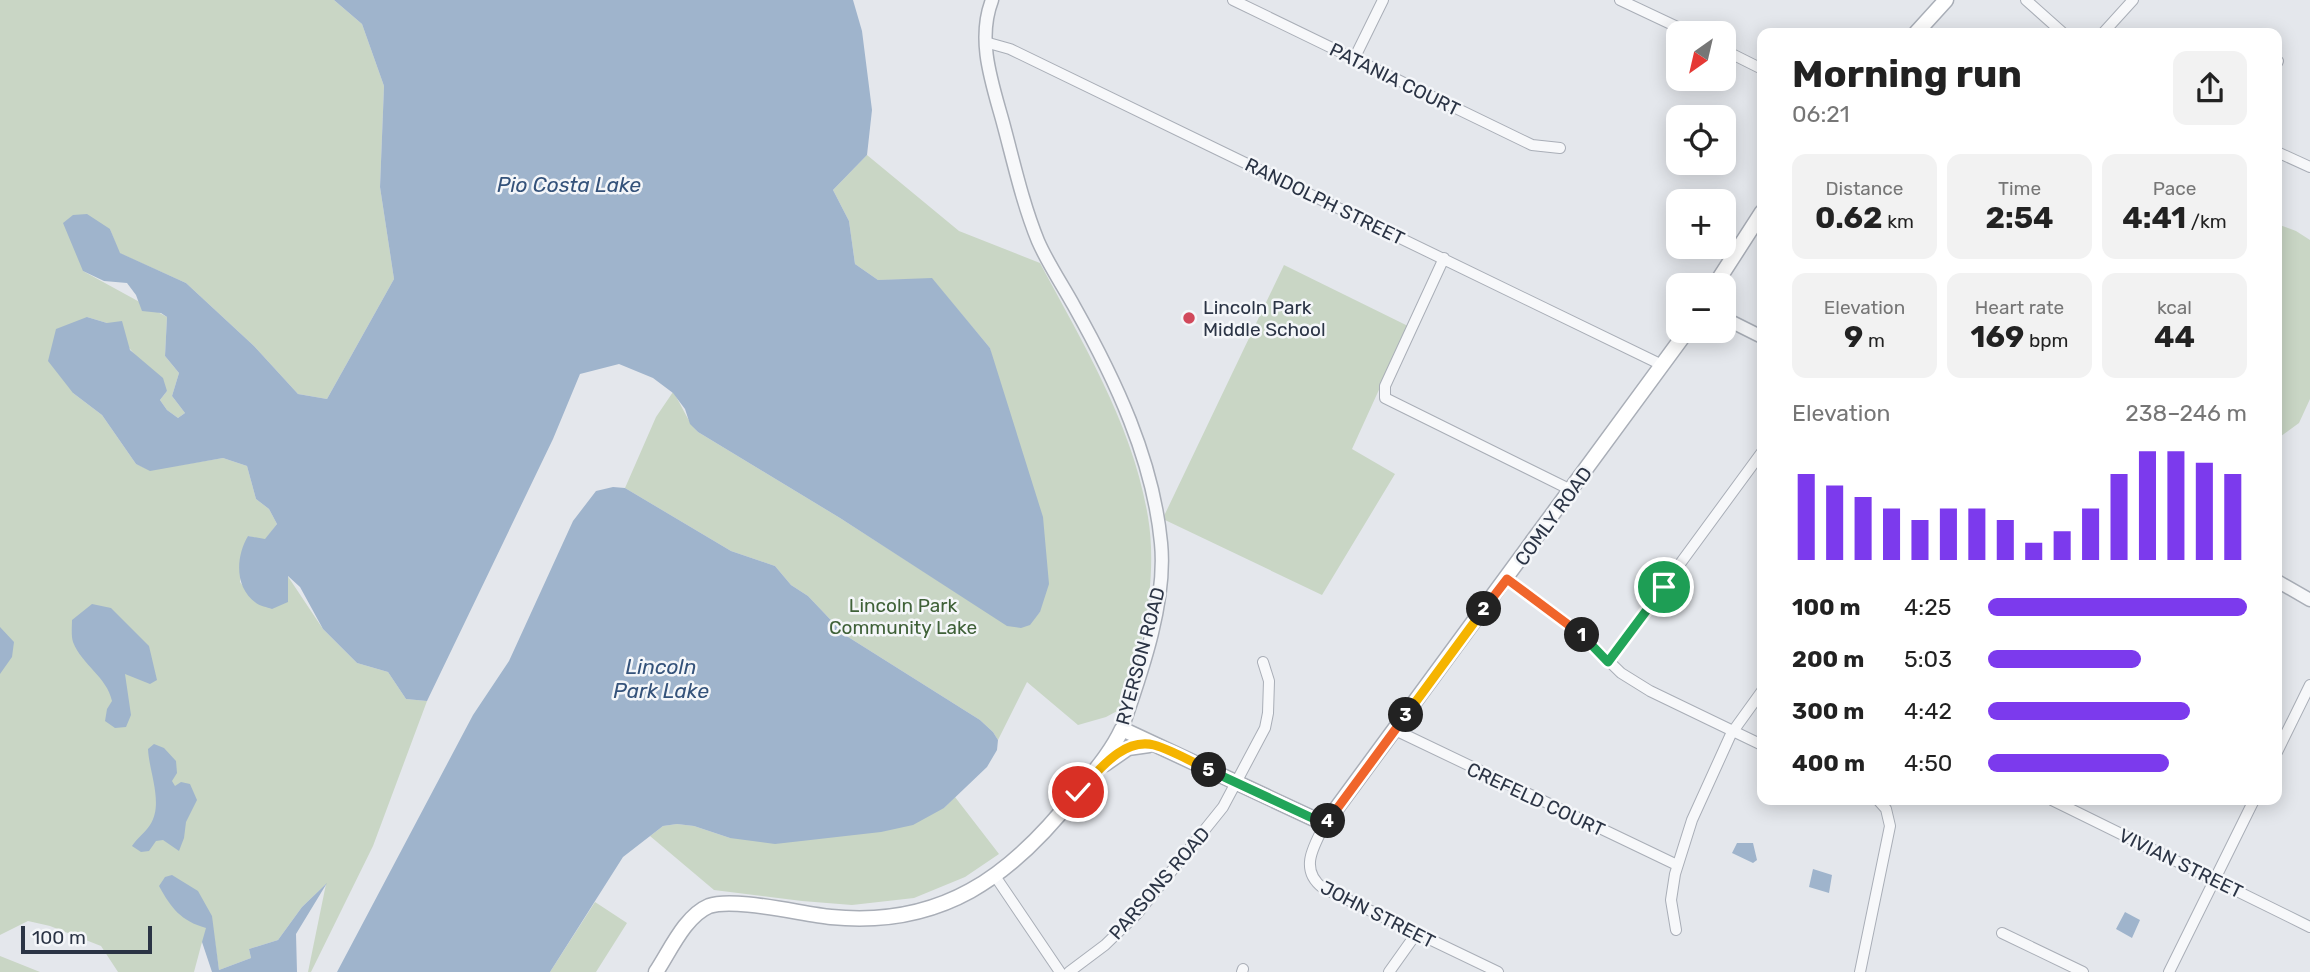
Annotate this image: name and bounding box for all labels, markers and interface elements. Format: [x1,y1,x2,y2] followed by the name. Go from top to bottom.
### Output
[1666,21,1736,91] north arrow
[1666,21,1736,343] map controls
[1326,38,1464,121] street label: PATANIA COURT
[1792,51,2022,97] text: Morning run
[2173,51,2247,125] button: share
[1792,100,1850,128] text: 06:21
[1666,105,1736,175] button: locate
[1241,153,1408,250] street label: RANDOLPH STREET
[497,172,641,197] water label: Pio Costa Lake
[1826,177,1903,200] text: Distance
[1998,177,2041,200] text: Time
[2153,177,2196,200] text: Pace
[1666,189,1736,259] button: +
[1815,200,1883,236] text: 0.62
[1985,200,2054,236] text: 2:54
[2122,200,2186,236] text: 4:41
[1883,210,1914,233] text: km
[2186,210,2227,233] text: /km
[1666,273,1736,343] button: −
[1203,296,1326,341] place label: Lincoln Park Middle School
[1824,296,1905,319] text: Elevation
[1975,296,2064,319] text: Heart rate
[2157,296,2192,319] text: kcal
[1181,310,1197,326] marker: Lincoln Park Middle School
[1844,319,1863,355] text: 9
[1971,319,2024,355] text: 169
[2154,319,2195,355] text: 44
[1863,329,1885,352] text: m
[2024,329,2068,352] text: bpm
[1792,399,1891,427] text: Elevation
[2125,399,2247,427] text: 238–246 m
[1510,462,1597,570] street label: COMLY ROAD
[1634,557,1694,617] pin
[1645,568,1683,606] icon: arrive
[1111,585,1170,728] street label: RYERSON ROAD
[1466,592,1502,626] pin: 2
[1792,593,1861,621] text: 100 m
[1904,593,1951,621] text: 4:25
[829,594,977,639] park label: Lincoln Park Community Lake
[1477,597,1490,620] text: 2
[1564,618,1600,652] pin: 1
[1577,623,1586,646] text: 1
[1792,645,1864,673] text: 200 m
[1904,645,1952,673] text: 5:03
[613,654,709,703] water label: Lincoln Park Lake
[1792,697,1864,725] text: 300 m
[1904,697,1952,725] text: 4:42
[1388,698,1424,732] pin: 3
[1399,703,1412,726] text: 3
[1792,749,1865,777] text: 400 m
[1904,749,1952,777] text: 4:50
[1192,752,1226,788] pin: 5
[1463,757,1609,842] street label: CREFELD COURT
[1202,758,1215,781] text: 5
[1048,762,1108,822] pin
[1059,773,1097,811] icon: check
[1310,804,1346,838] pin: 4
[1321,809,1334,832] text: 4
[1104,822,1215,944] street label: PARSONS ROAD
[2115,824,2246,903] street label: VIVIAN STREET
[1317,876,1439,953] street label: JOHN STREET
[21,923,152,955] scale bar
[32,926,86,949] text: 100 m

